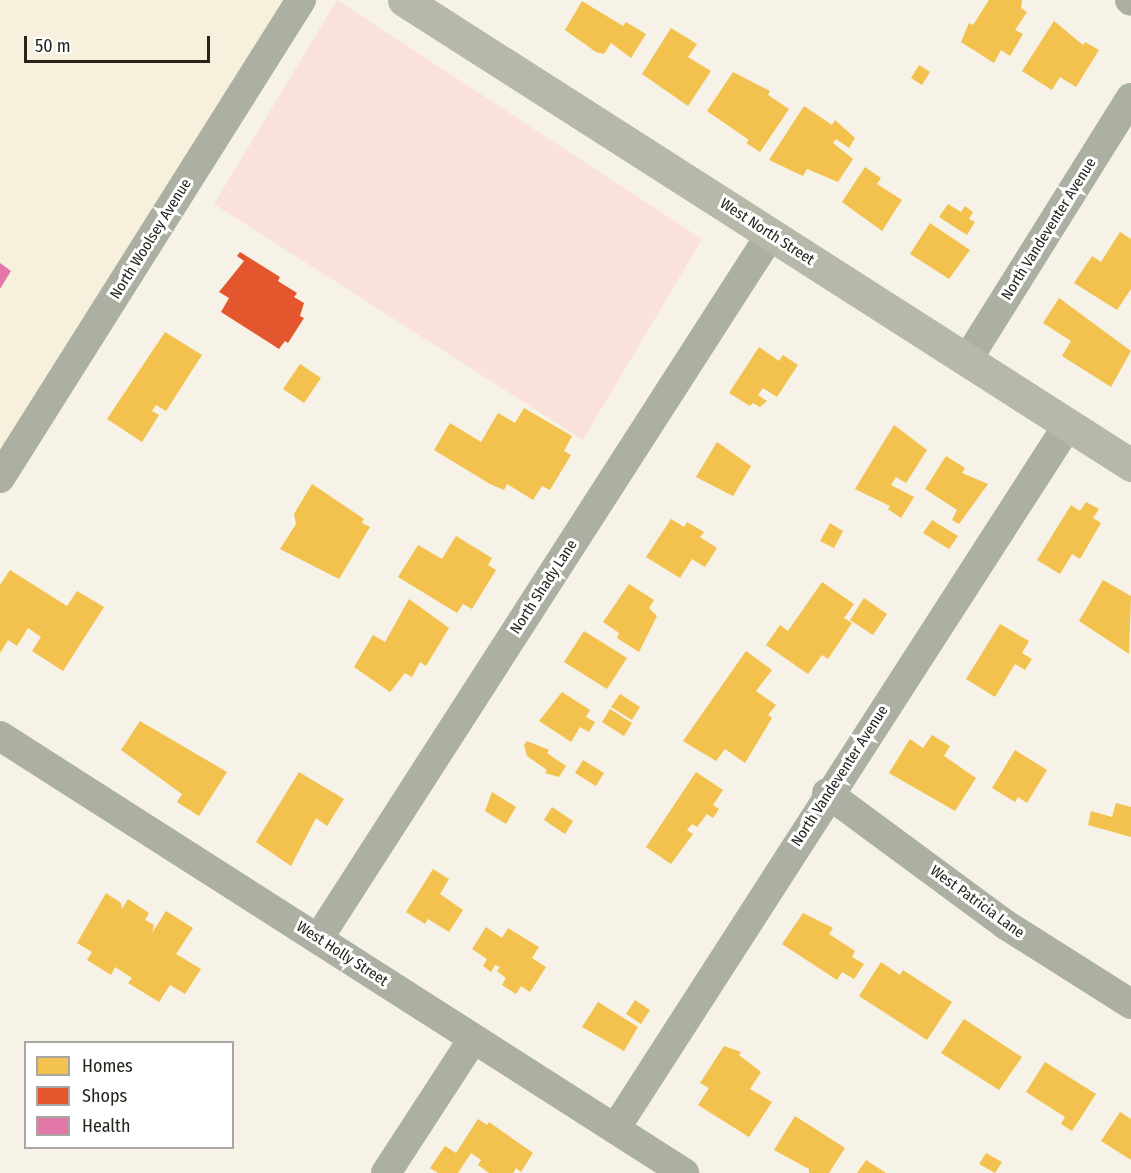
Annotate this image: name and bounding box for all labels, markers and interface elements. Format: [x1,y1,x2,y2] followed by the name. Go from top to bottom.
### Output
[27,24,213,62] scale bar
[35,35,71,57] text: 50 m
[998,155,1100,303] street label: North Vandeventer Avenue
[107,176,195,302] street label: North Woolsey Avenue
[716,195,818,269] street label: West North Street
[507,537,581,637] street label: North Shady Lane
[788,702,892,850] street label: North Vandeventer Avenue
[926,862,1028,942] street label: West Patricia Lane
[293,918,391,990] street label: West Holly Street
[24,1041,234,1149] legend
[82,1055,133,1077] text: Homes
[82,1085,127,1107] text: Shops
[82,1115,130,1137] text: Health

